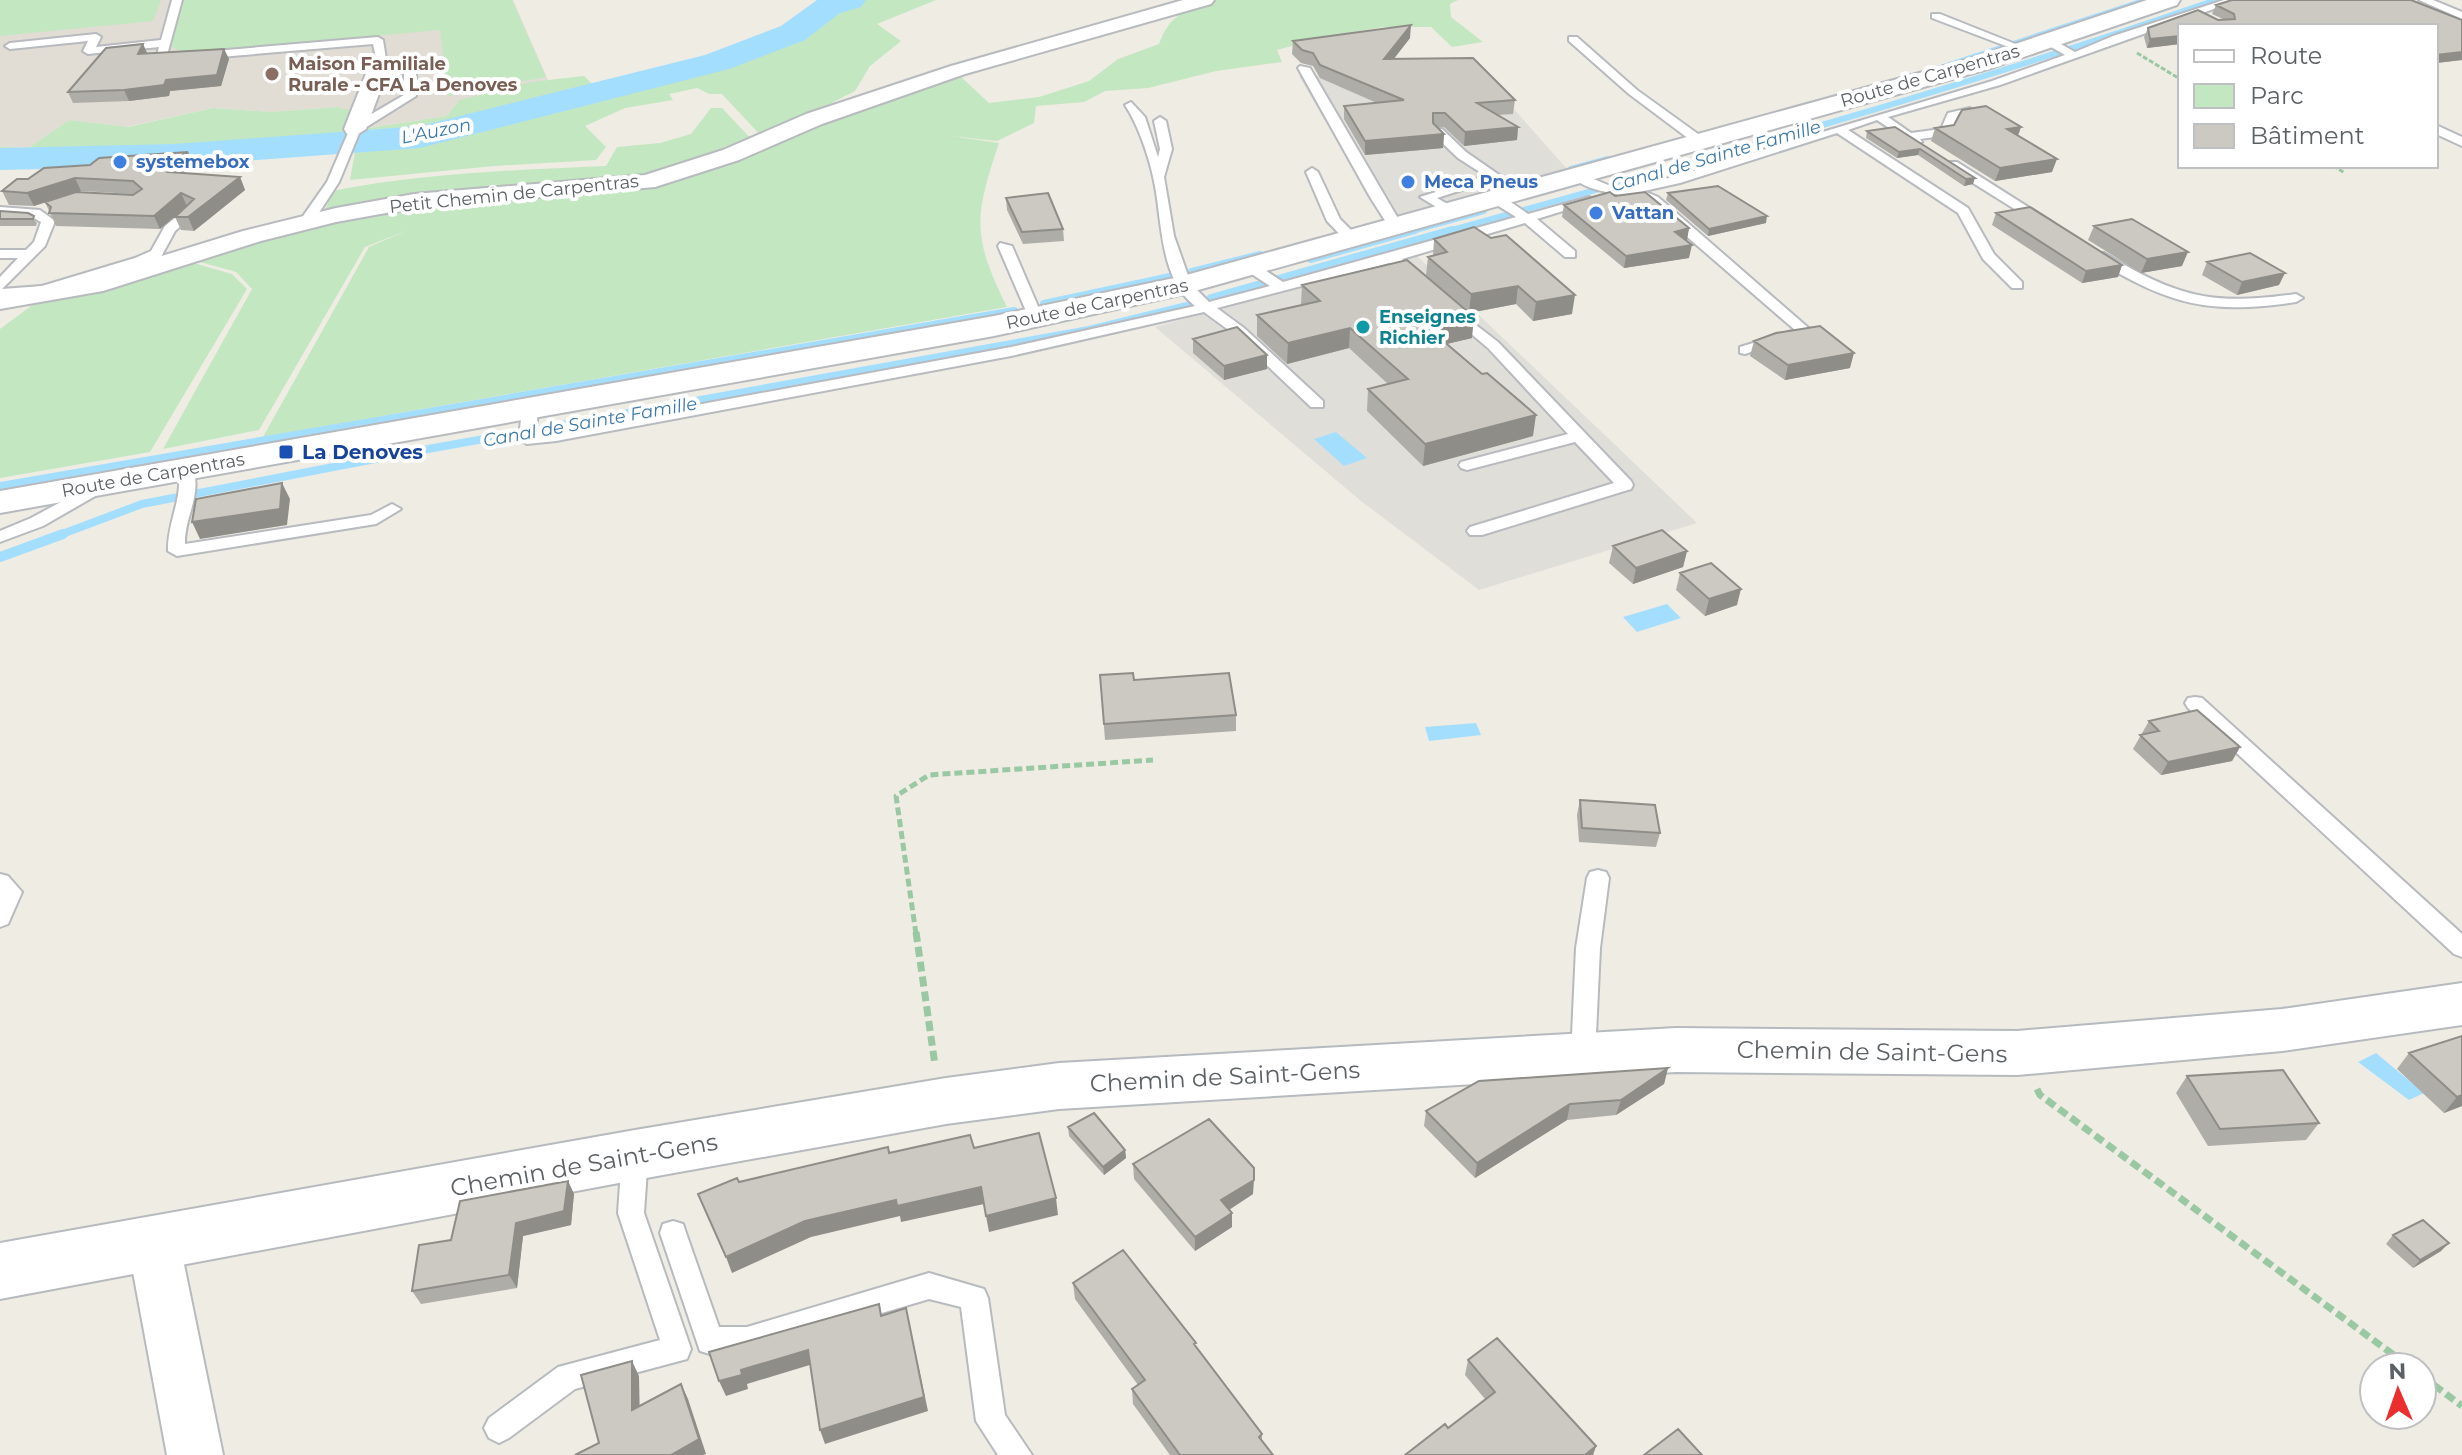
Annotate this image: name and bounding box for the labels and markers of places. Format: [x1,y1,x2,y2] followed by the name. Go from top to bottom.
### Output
[288,53,518,96] place label: Maison Familiale Rurale - CFA La Denoves
[263,65,281,83] marker: Maison Familiale Rurale - CFA La Denoves
[136,151,250,173] place label: systemebox
[111,153,129,171] marker: systemebox
[1424,171,1539,193] place label: Meca Pneus
[1399,173,1417,191] marker: Meca Pneus
[1611,202,1674,224] place label: Vattan
[1587,204,1605,222] marker: Vattan
[1379,306,1476,349] place label: Enseignes Richier
[1354,318,1372,336] marker: Enseignes Richier
[302,440,423,464] place label: La Denoves
[277,443,295,461] marker: La Denoves

